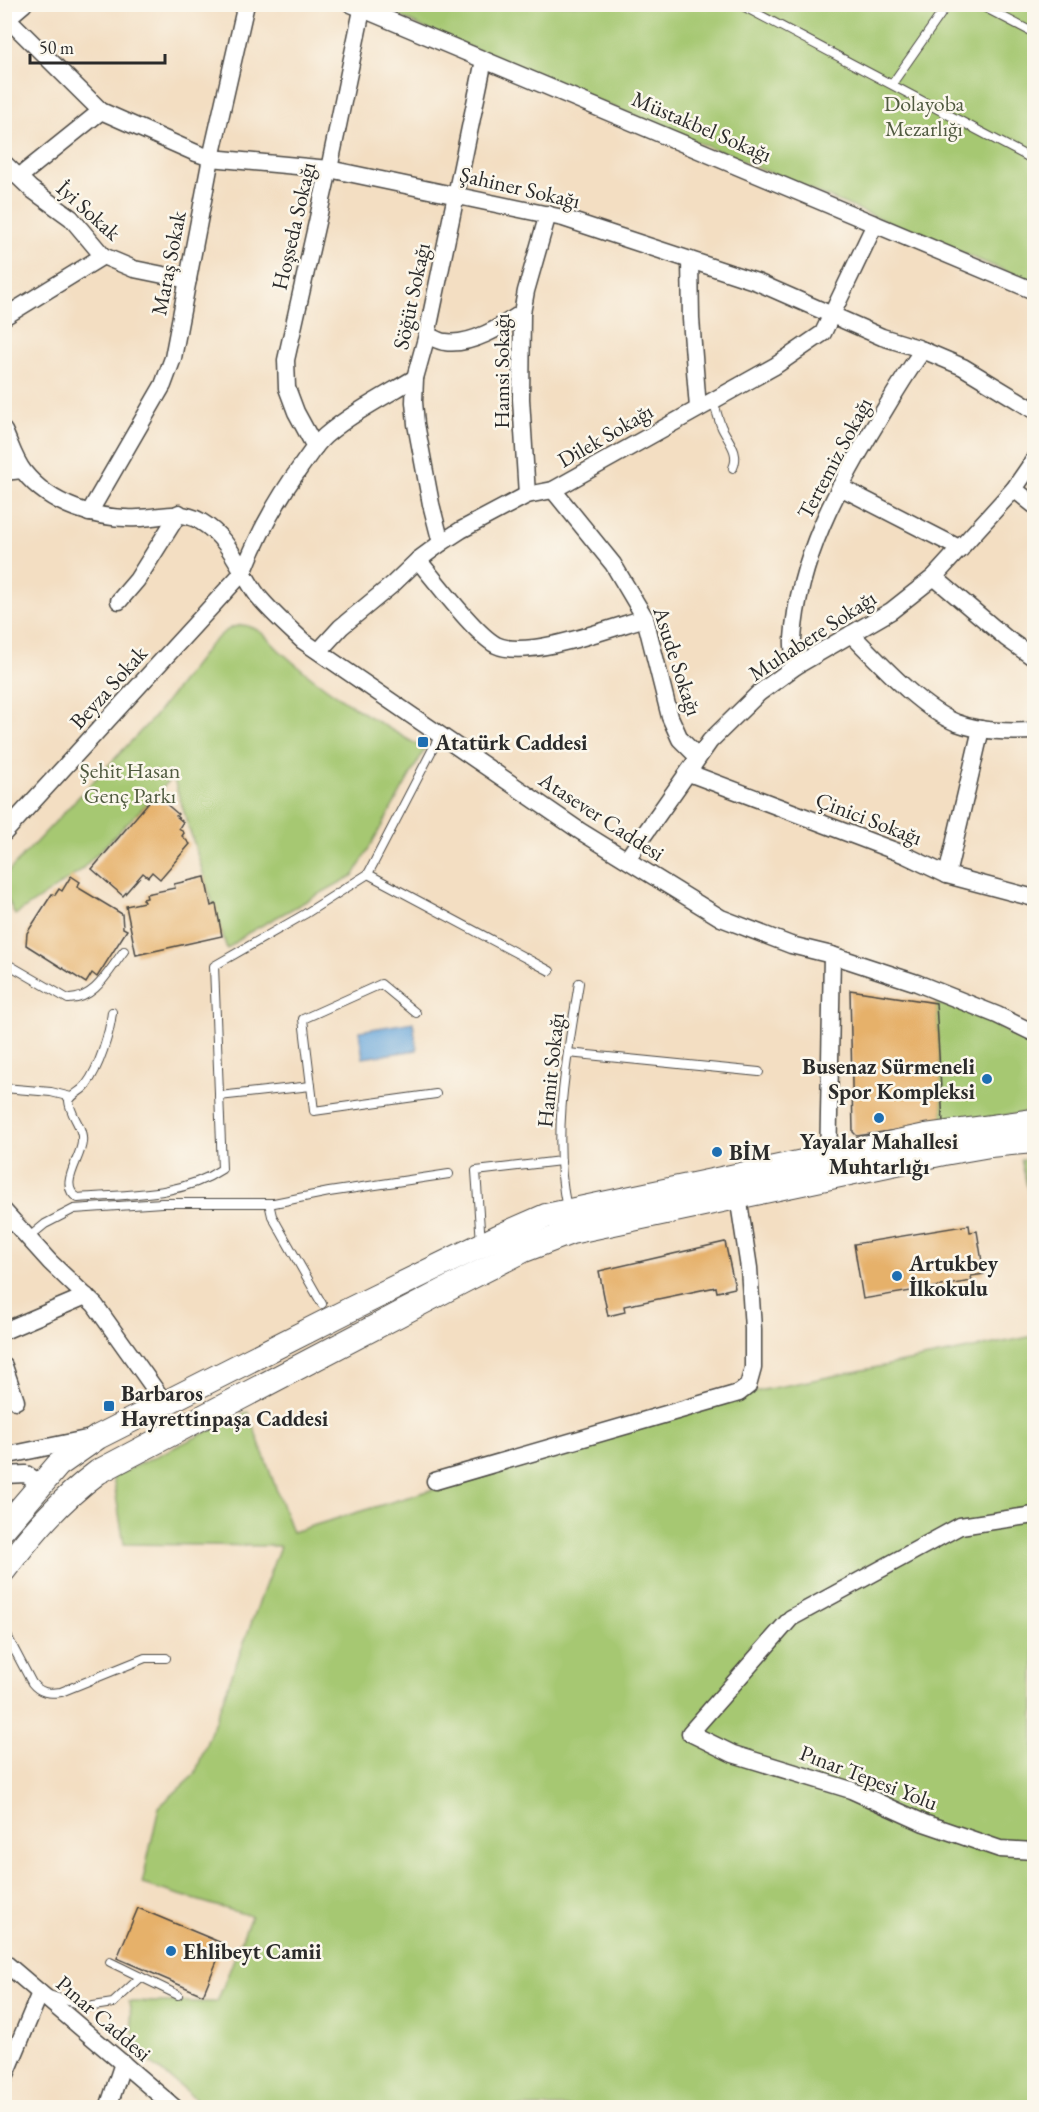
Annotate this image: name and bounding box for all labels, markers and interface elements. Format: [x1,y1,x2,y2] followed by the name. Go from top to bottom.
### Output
[30,27,165,65] scale bar
[39,36,74,59] text: 50 m
[628,84,776,169] street label: Müstakbel Sokağı
[884,89,965,143] park label: Dolayoba Mezarlığı
[265,159,322,293] street label: Hoşseda Sokağı
[457,160,583,215] street label: Şahiner Sokağı
[50,174,128,247] street label: İyi Sokak
[144,208,193,318] street label: Maraş Sokak
[386,240,437,352] street label: Söğüt Sokağı
[487,313,516,429] street label: Hamsi Sokağı
[790,392,879,524] street label: Tertemiz Sokağı
[552,397,658,474] street label: Dilek Sokağı
[743,583,882,688] street label: Muhabere Sokağı
[646,602,709,719] street label: Asude Sokağı
[63,639,154,735] street label: Beyza Sokak
[434,728,588,757] place label: Atatürk Caddesi̇
[416,735,430,749] marker: Atatürk Caddesi̇
[80,756,181,810] park label: Şehit Hasan Genç Parkı
[533,765,670,868] street label: Atasever Caddesi
[812,785,926,852] street label: Çinici Sokağı
[530,1011,571,1129] street label: Hamit Sokağı
[802,1052,975,1106] place label: Busenaz Sürmeneli Spor Kompleksi
[980,1072,994,1086] marker: Busenaz Sürmeneli Spor Kompleksi
[872,1111,886,1125] marker: Yayalar Mahallesi Muhtarlığı
[800,1127,959,1181] place label: Yayalar Mahallesi Muhtarlığı
[729,1138,771,1167] place label: BİM
[710,1145,724,1159] marker: BİM
[908,1249,998,1303] place label: Artukbey İlkokulu
[890,1269,904,1283] marker: Artukbey İlkokulu
[121,1379,329,1433] place label: Barbaros Hayrettinpaşa Caddesi
[102,1399,116,1413] marker: Barbaros Hayrettinpaşa Caddesi
[796,1738,942,1817] street label: Pınar Tepesi Yolu
[183,1937,322,1966] place label: Ehlibeyt Camii
[164,1944,178,1958] marker: Ehlibeyt Camii
[50,1969,157,2068] street label: Pınar Caddesi

